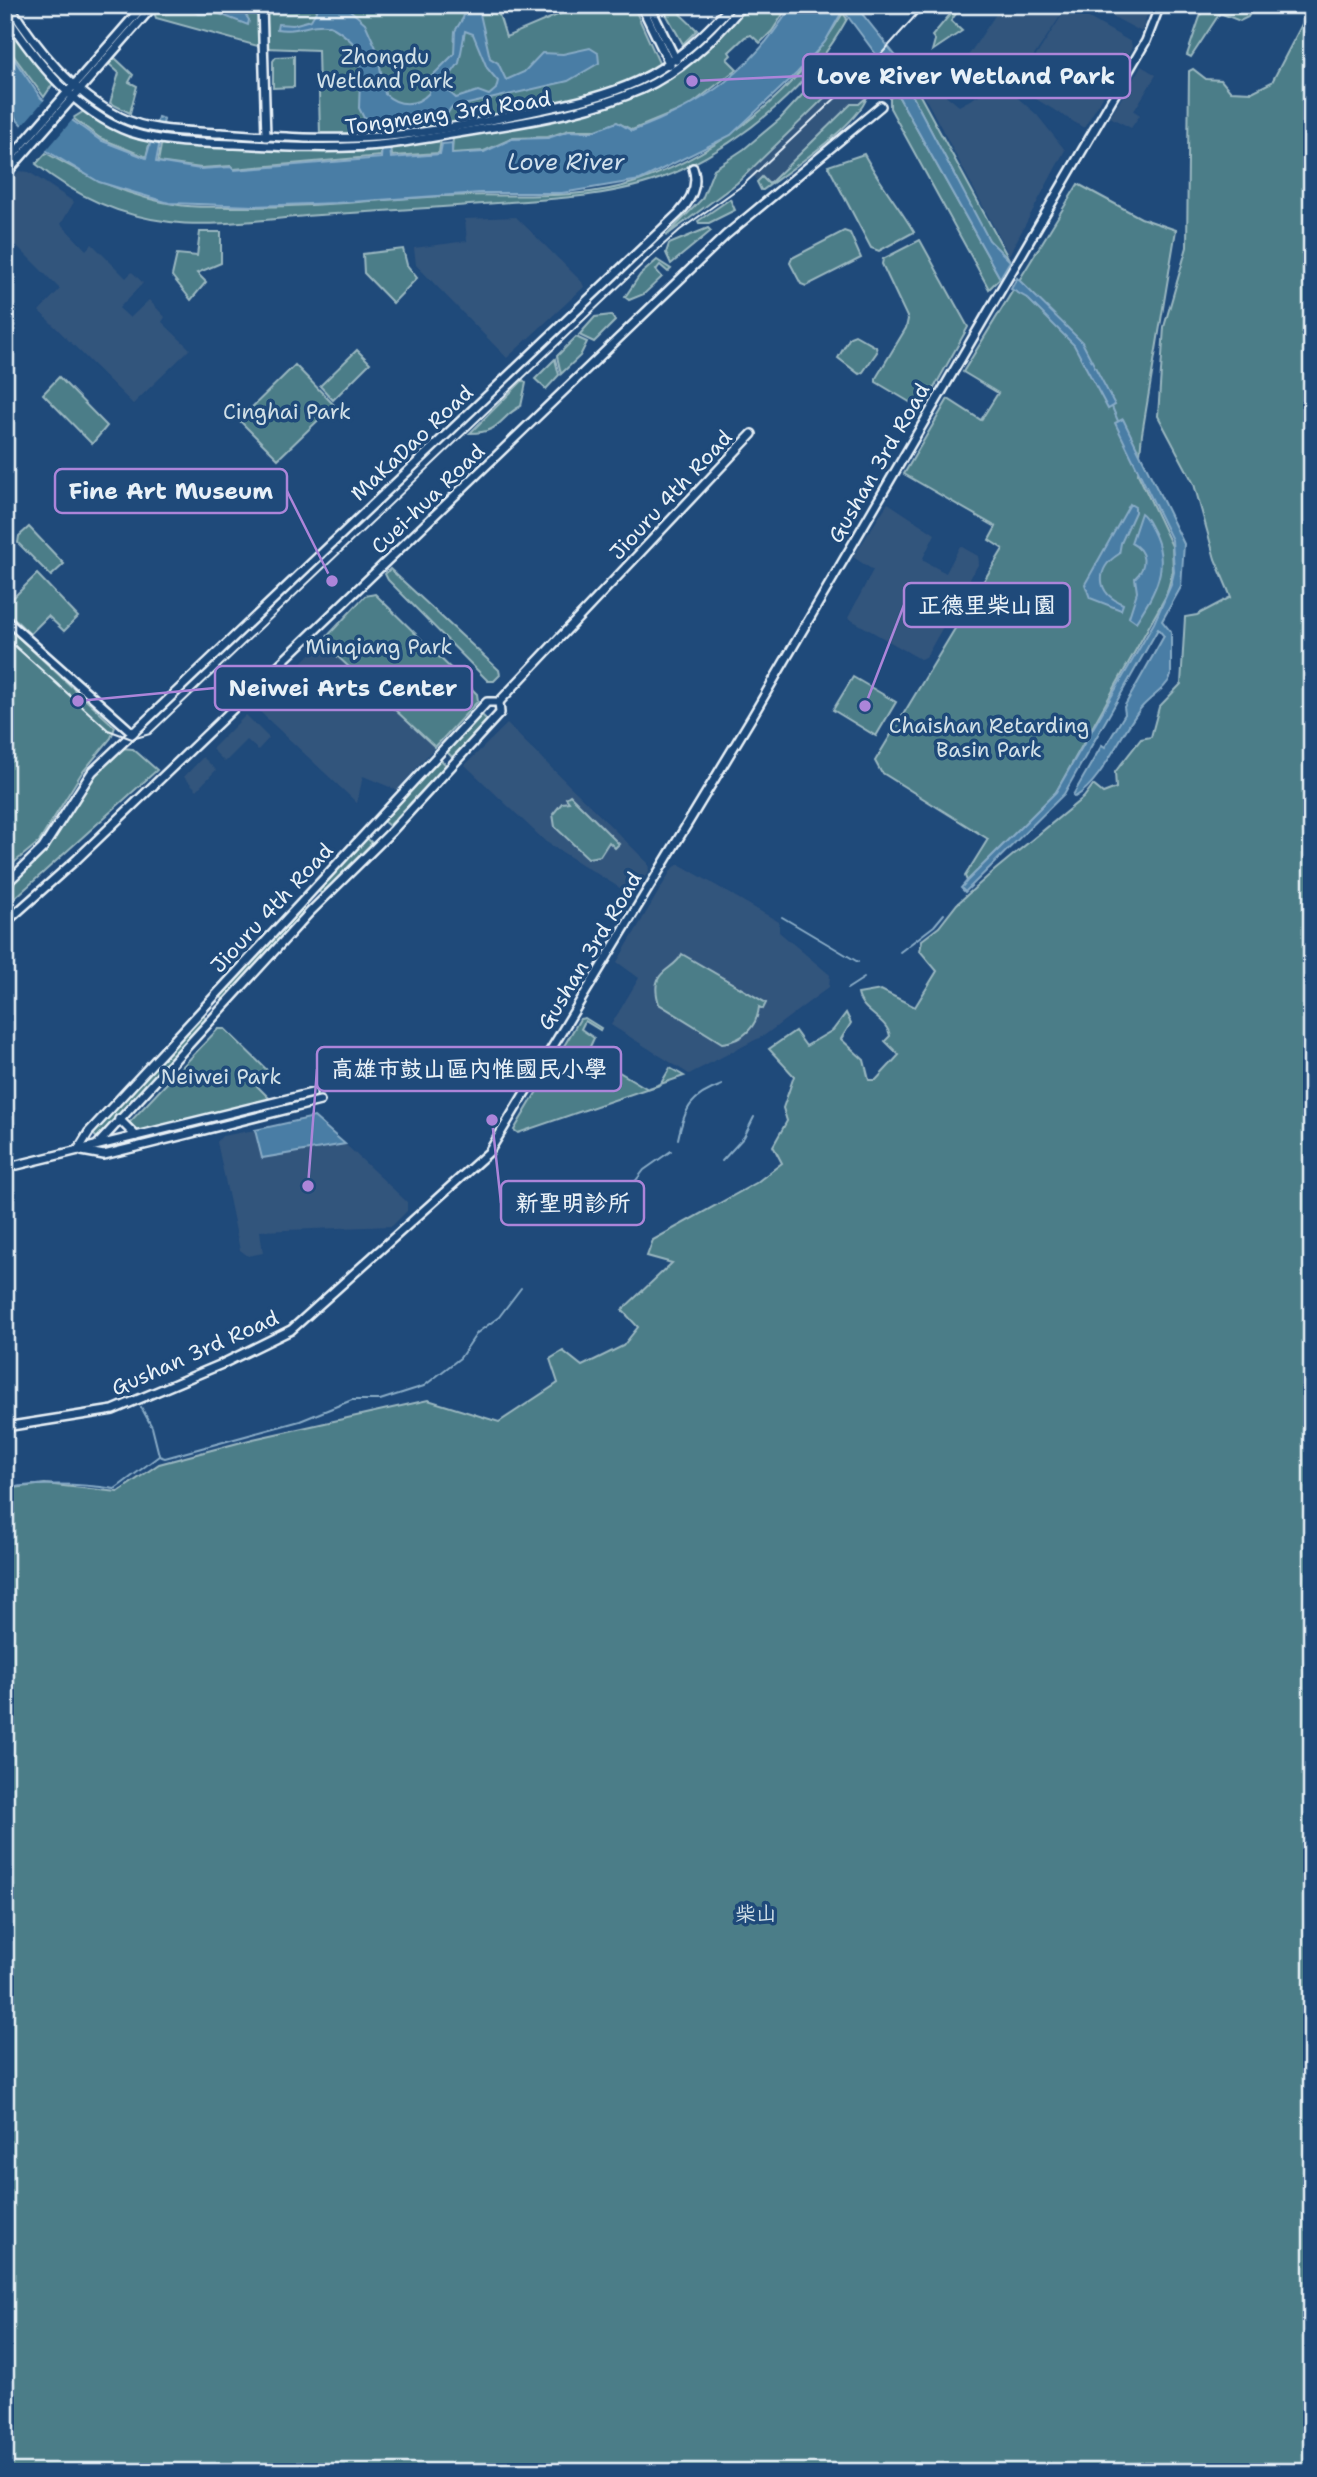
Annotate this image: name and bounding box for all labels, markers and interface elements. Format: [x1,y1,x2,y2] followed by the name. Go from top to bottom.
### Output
[316,43,454,95] park label: Zhongdu Wetland Park
[803,54,1130,98] callout: Love River Wetland Park
[817,61,1115,91] text: Love River Wetland Park
[343,85,553,141] street label: Tongmeng 3rd Road
[507,147,626,177] water label: Love River
[822,378,936,548] street label: Gushan 3rd Road
[345,379,479,507] street label: MaKaDao Road
[223,398,351,426] park label: Cinghai Park
[604,424,738,566] street label: Jiouru 4th Road
[365,438,491,560] street label: Cuei-hua Road
[55,469,287,513] callout: Fine Art Museum
[69,476,273,506] text: Fine Art Museum
[904,583,1070,627] callout: 正德里柴山園
[918,590,1056,620] text: 正德里柴山園
[305,633,453,661] park label: Minqiang Park
[215,666,472,710] callout: Neiwei Arts Center
[229,673,457,703] text: Neiwei Arts Center
[889,712,1089,764] park label: Chaishan Retarding Basin Park
[205,837,339,979] street label: Jiouru 4th Road
[532,867,648,1035] street label: Gushan 3rd Road
[317,1047,621,1091] callout: 高雄市鼓山區內惟國民小學
[331,1054,607,1084] text: 高雄市鼓山區內惟國民小學
[161,1063,282,1091] park label: Neiwei Park
[501,1181,644,1225] callout: 新聖明診所
[516,1188,631,1218] text: 新聖明診所
[107,1304,283,1402] street label: Gushan 3rd Road
[735,1900,777,1928] park label: 柴山

